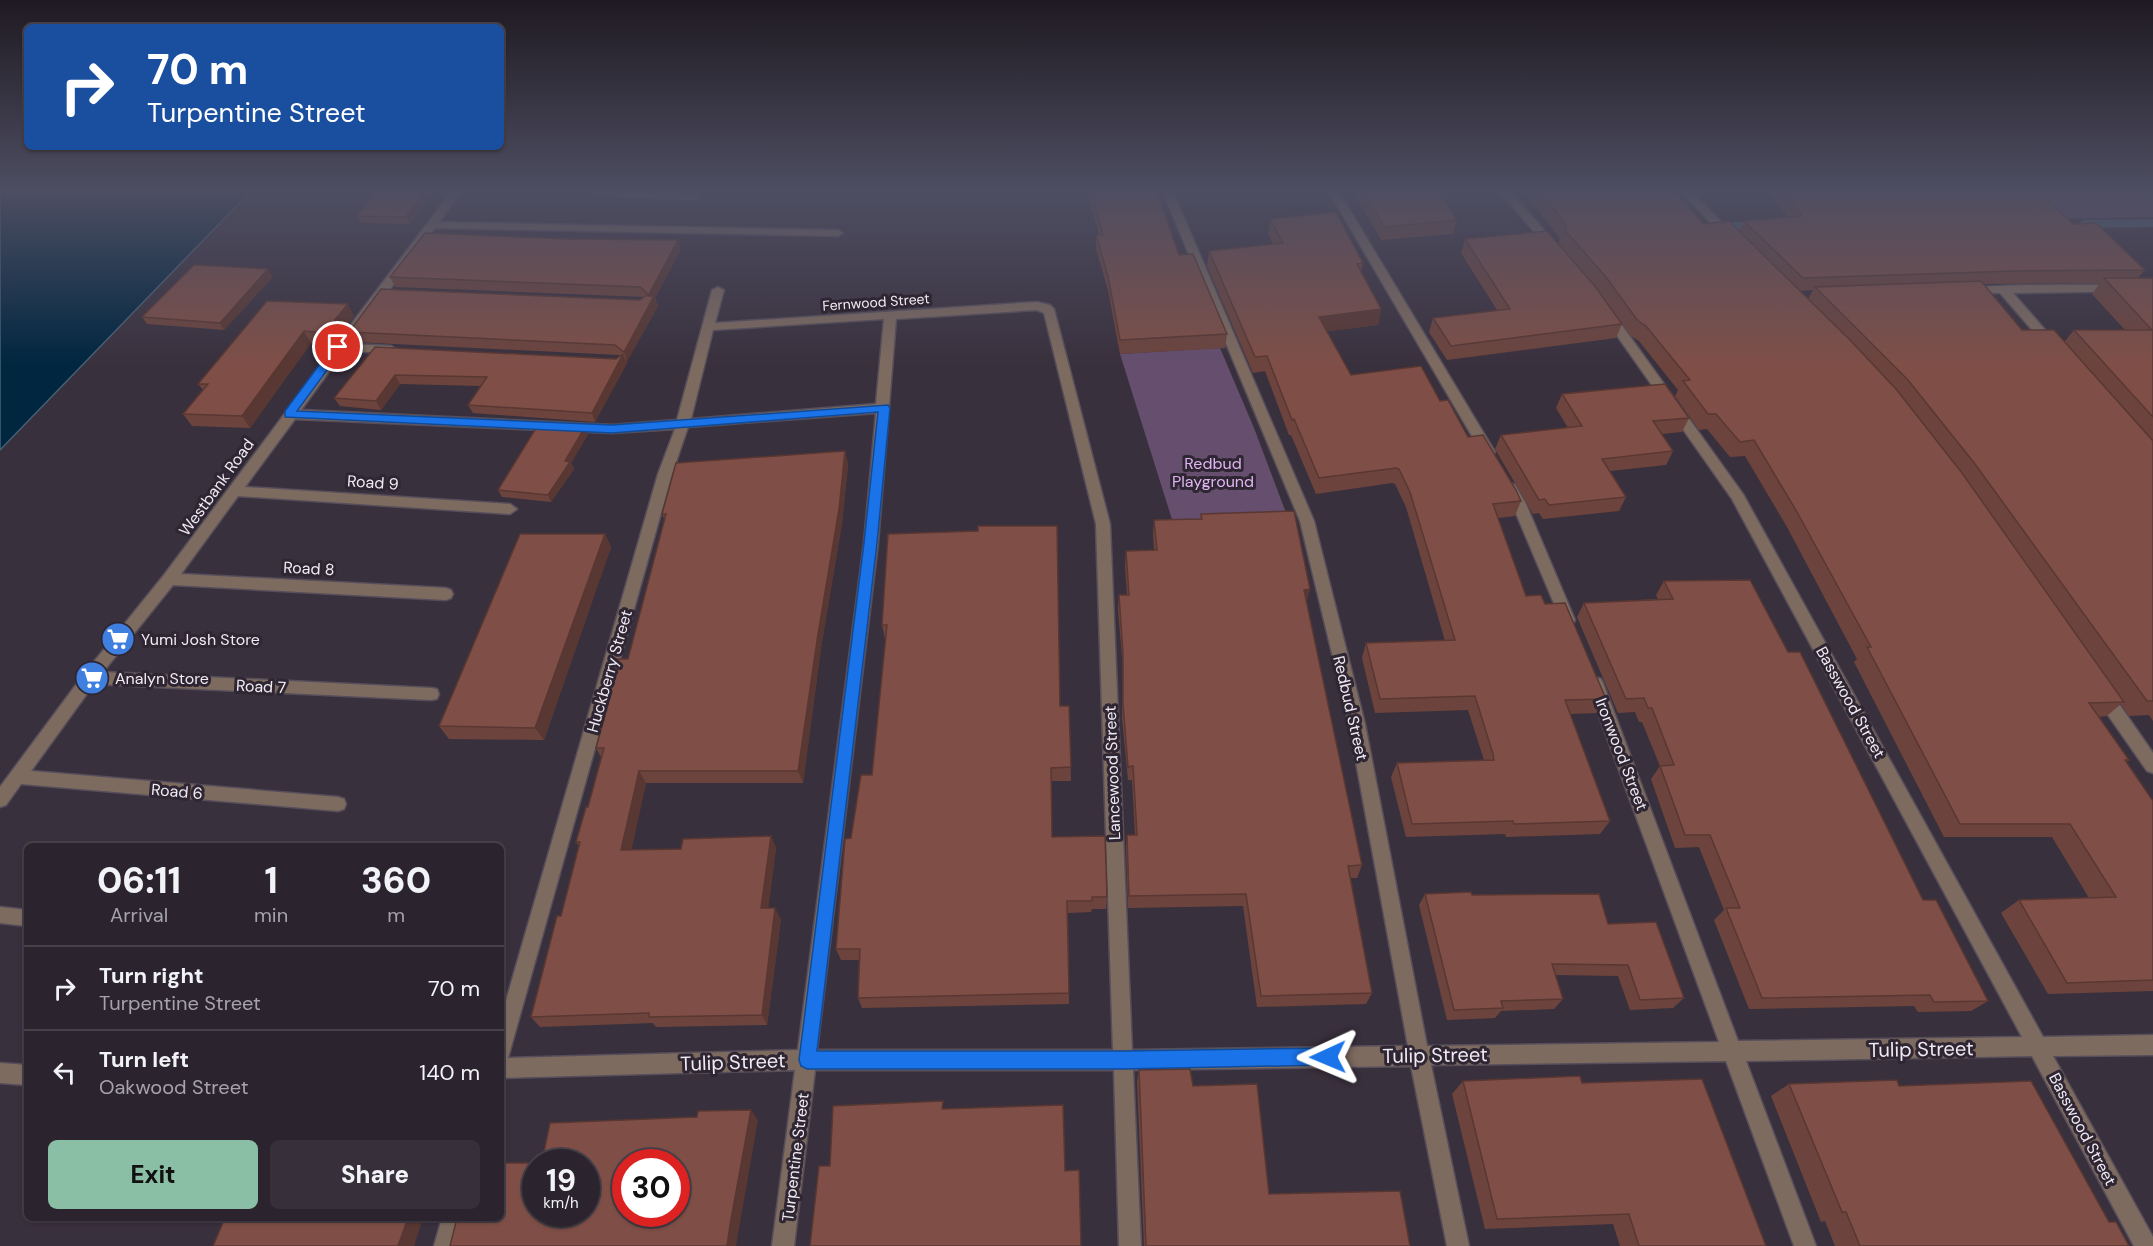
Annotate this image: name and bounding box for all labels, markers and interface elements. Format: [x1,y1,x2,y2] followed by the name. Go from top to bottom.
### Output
[147,42,248,97] text: 70 m
[48,48,126,126] icon: right
[147,95,366,130] text: Turpentine Street
[822,289,930,315] street label: Fernwood Street
[312,321,363,372] pin
[321,330,354,363] icon: arrive
[174,435,259,540] street label: Westbank Road
[1172,453,1254,492] park label: Redbud Playground
[347,470,399,495] street label: Road 9
[283,557,335,580] street label: Road 8
[582,607,637,735] street label: Huckberry Street
[100,621,136,657] supermarket icon: Yumi Josh Store
[141,629,260,650] place label: Yumi Josh Store
[1811,643,1890,762] street label: Basswood Street
[1328,654,1373,763] street label: Redbud Street
[74,660,110,696] supermarket icon: Analyn Store
[115,668,209,689] place label: Analyn Store
[235,675,287,698] street label: Road 7
[1590,695,1653,813] street label: Ironwood Street
[1100,705,1125,841] street label: Lancewood Street
[150,779,204,804] street label: Road 6
[97,857,181,904] text: 06:11
[264,857,278,904] text: 1
[361,857,431,904] text: 360
[110,902,168,928] text: Arrival
[254,902,288,928] text: min
[387,902,405,928] text: m
[99,961,204,990] text: Turn right
[48,972,81,1005] icon: right
[428,974,480,1003] text: 70 m
[99,990,261,1016] text: Turpentine Street
[1296,1025,1360,1089] position arrow
[1868,1035,1974,1063] street label: Tulip Street
[1382,1041,1488,1069] street label: Tulip Street
[99,1045,189,1074] text: Turn left
[680,1047,786,1077] street label: Tulip Street
[48,1056,81,1089] icon: left
[419,1058,480,1087] text: 140 m
[2044,1069,2121,1189] street label: Basswood Street
[99,1074,249,1100] text: Oakwood Street
[777,1091,814,1223] street label: Turpentine Street
[48,1140,258,1209] button: Exit
[270,1140,480,1209] button: Share
[612,1149,690,1227] speed limit sign: 30
[546,1161,576,1200] text: 19
[543,1193,579,1213] text: km/h

